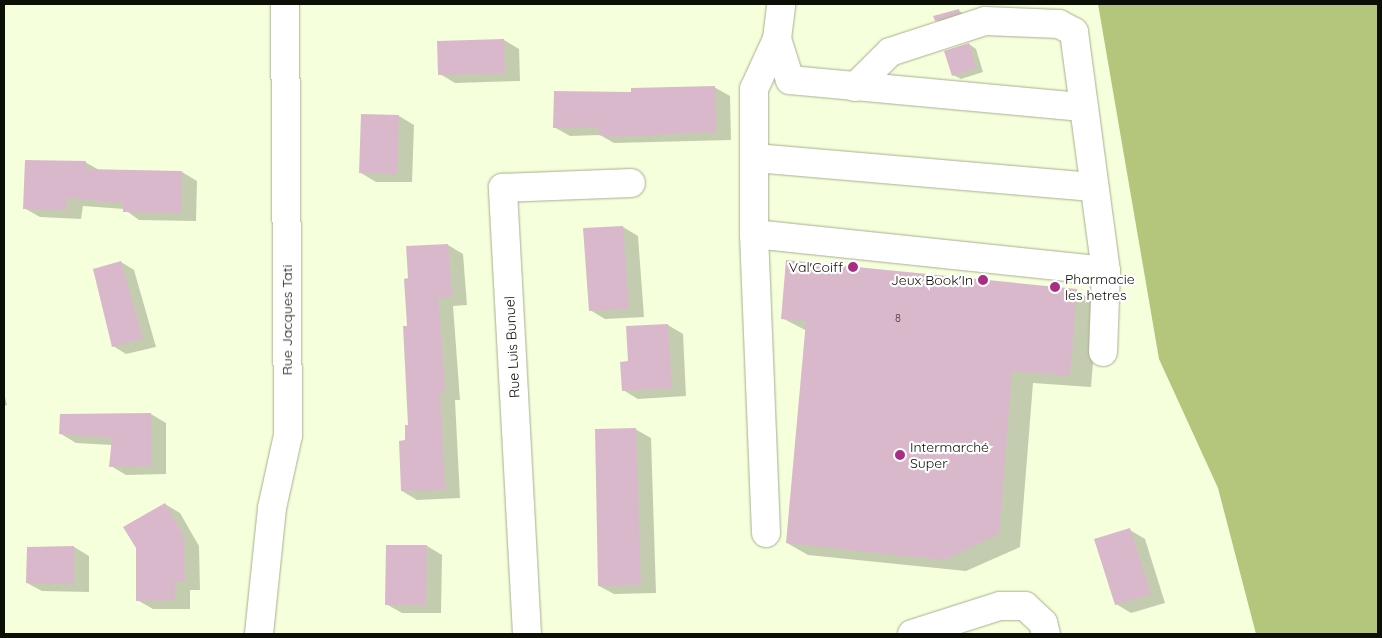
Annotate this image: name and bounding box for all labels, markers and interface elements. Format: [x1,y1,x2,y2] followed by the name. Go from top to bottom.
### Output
[789,259,843,275] place label: Val'Coiff
[847,261,859,273] marker: Val'Coiff
[279,265,295,375] street label: Rue Jacques Tati
[1065,271,1135,304] place label: Pharmacie les hetres
[891,272,973,288] place label: Jeux Book'In
[977,274,989,286] marker: Jeux Book'In
[1049,281,1061,293] marker: Pharmacie les hetres
[501,296,523,398] street label: Rue Luis Bunuel
[895,311,901,325] house number: 8
[910,439,989,472] place label: Intermarché Super
[894,449,906,461] marker: Intermarché Super

